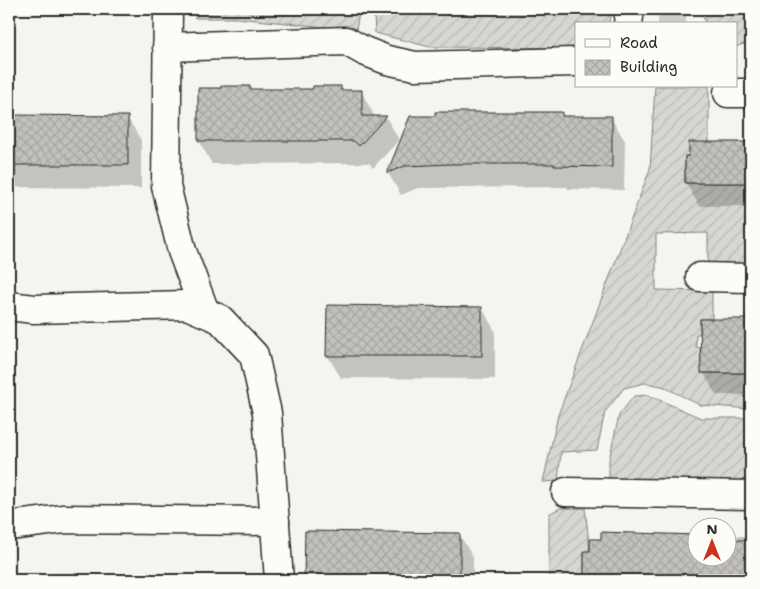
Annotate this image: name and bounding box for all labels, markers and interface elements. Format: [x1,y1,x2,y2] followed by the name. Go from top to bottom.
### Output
[575,22,738,88] legend
[620,33,658,53] text: Road
[620,57,677,77] text: Building
[688,516,738,566] north arrow
[706,520,718,538] text: N

